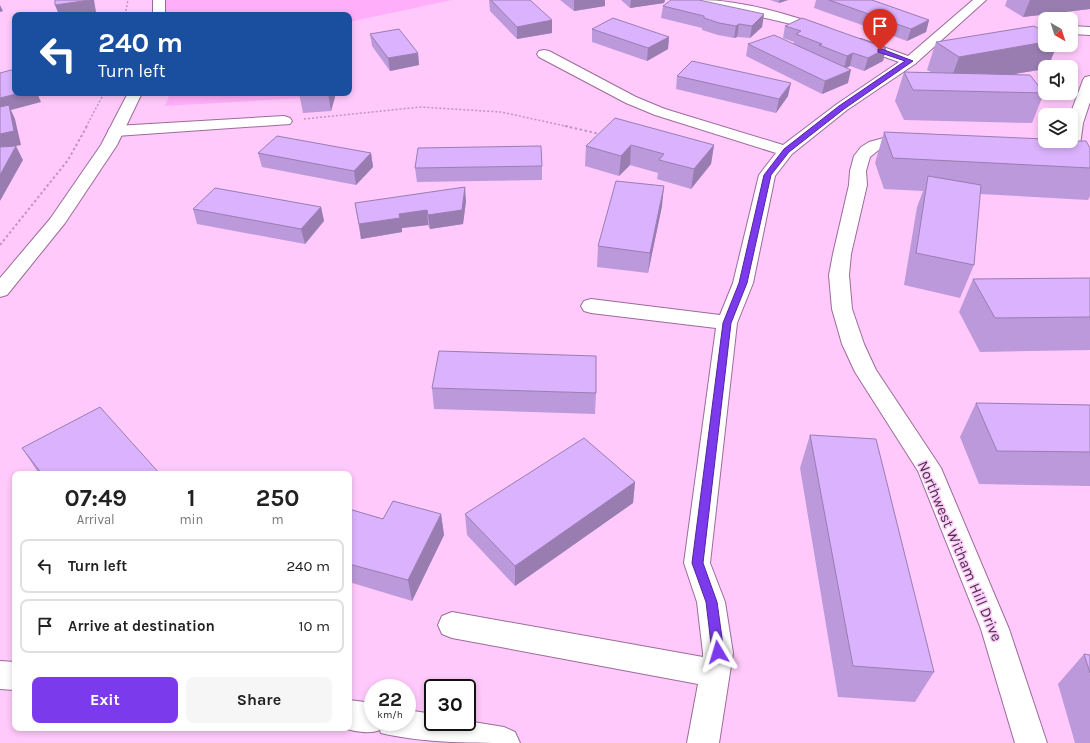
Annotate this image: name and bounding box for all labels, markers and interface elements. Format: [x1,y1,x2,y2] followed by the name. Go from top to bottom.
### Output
[863,9,897,50] pin
[1038,12,1078,52] north arrow
[1038,12,1078,148] map controls
[869,15,891,37] icon: arrive
[98,26,183,59] text: 240 m
[32,28,84,80] icon: left
[98,60,166,82] text: Turn left
[1038,60,1078,100] button: sound
[1038,108,1078,148] button: layers
[914,458,1006,644] street label: Northwest Witham Hill Drive
[64,484,127,512] text: 07:49
[187,484,196,512] text: 1
[256,484,299,512] text: 250
[77,512,115,527] text: Arrival
[179,512,203,527] text: min
[272,512,284,527] text: m
[34,555,56,577] icon: left
[68,557,127,575] text: Turn left
[286,557,330,575] text: 240 m
[34,615,56,637] icon: arrive
[68,617,215,635] text: Arrive at destination
[299,617,330,635] text: 10 m
[697,631,739,673] position arrow
[32,677,178,723] button: Exit
[186,677,332,723] button: Share
[424,679,476,731] speed limit sign: 30
[378,688,402,711] text: 22
[377,709,403,721] text: km/h

